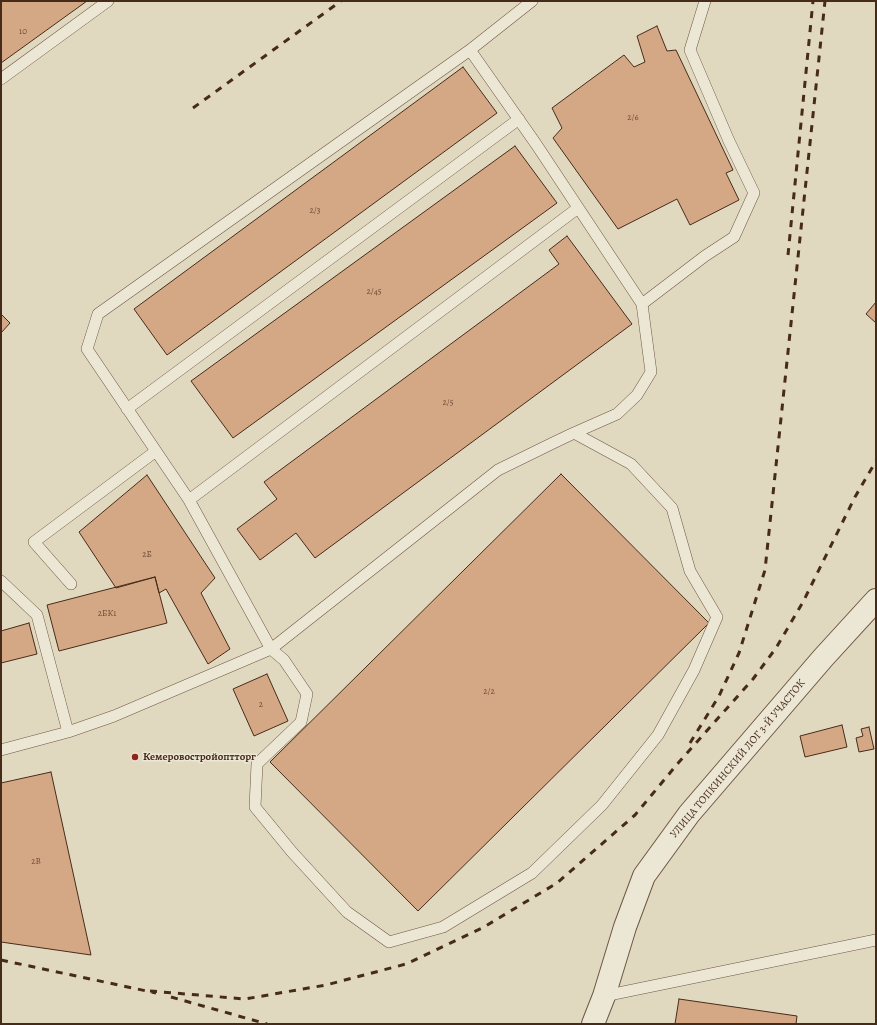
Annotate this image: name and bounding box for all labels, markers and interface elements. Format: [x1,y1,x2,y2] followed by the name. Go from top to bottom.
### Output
[19,27,27,37] house number: 10
[627,113,639,123] house number: 2/6
[310,206,320,216] house number: 2/3
[366,287,382,297] house number: 2/45
[442,398,454,408] house number: 2/5
[142,550,152,560] house number: 2Б
[98,609,116,619] house number: 2БК1
[668,677,808,841] street label: УЛИЦА ТОПКИНСКИЙ ЛОГ 3-Й УЧАСТОК
[483,687,495,697] house number: 2/2
[259,700,263,710] house number: 2
[143,750,256,764] place label: Кемеровостройоптторг
[130,752,140,762] marker: Кемеровостройоптторг
[31,857,41,867] house number: 2В

